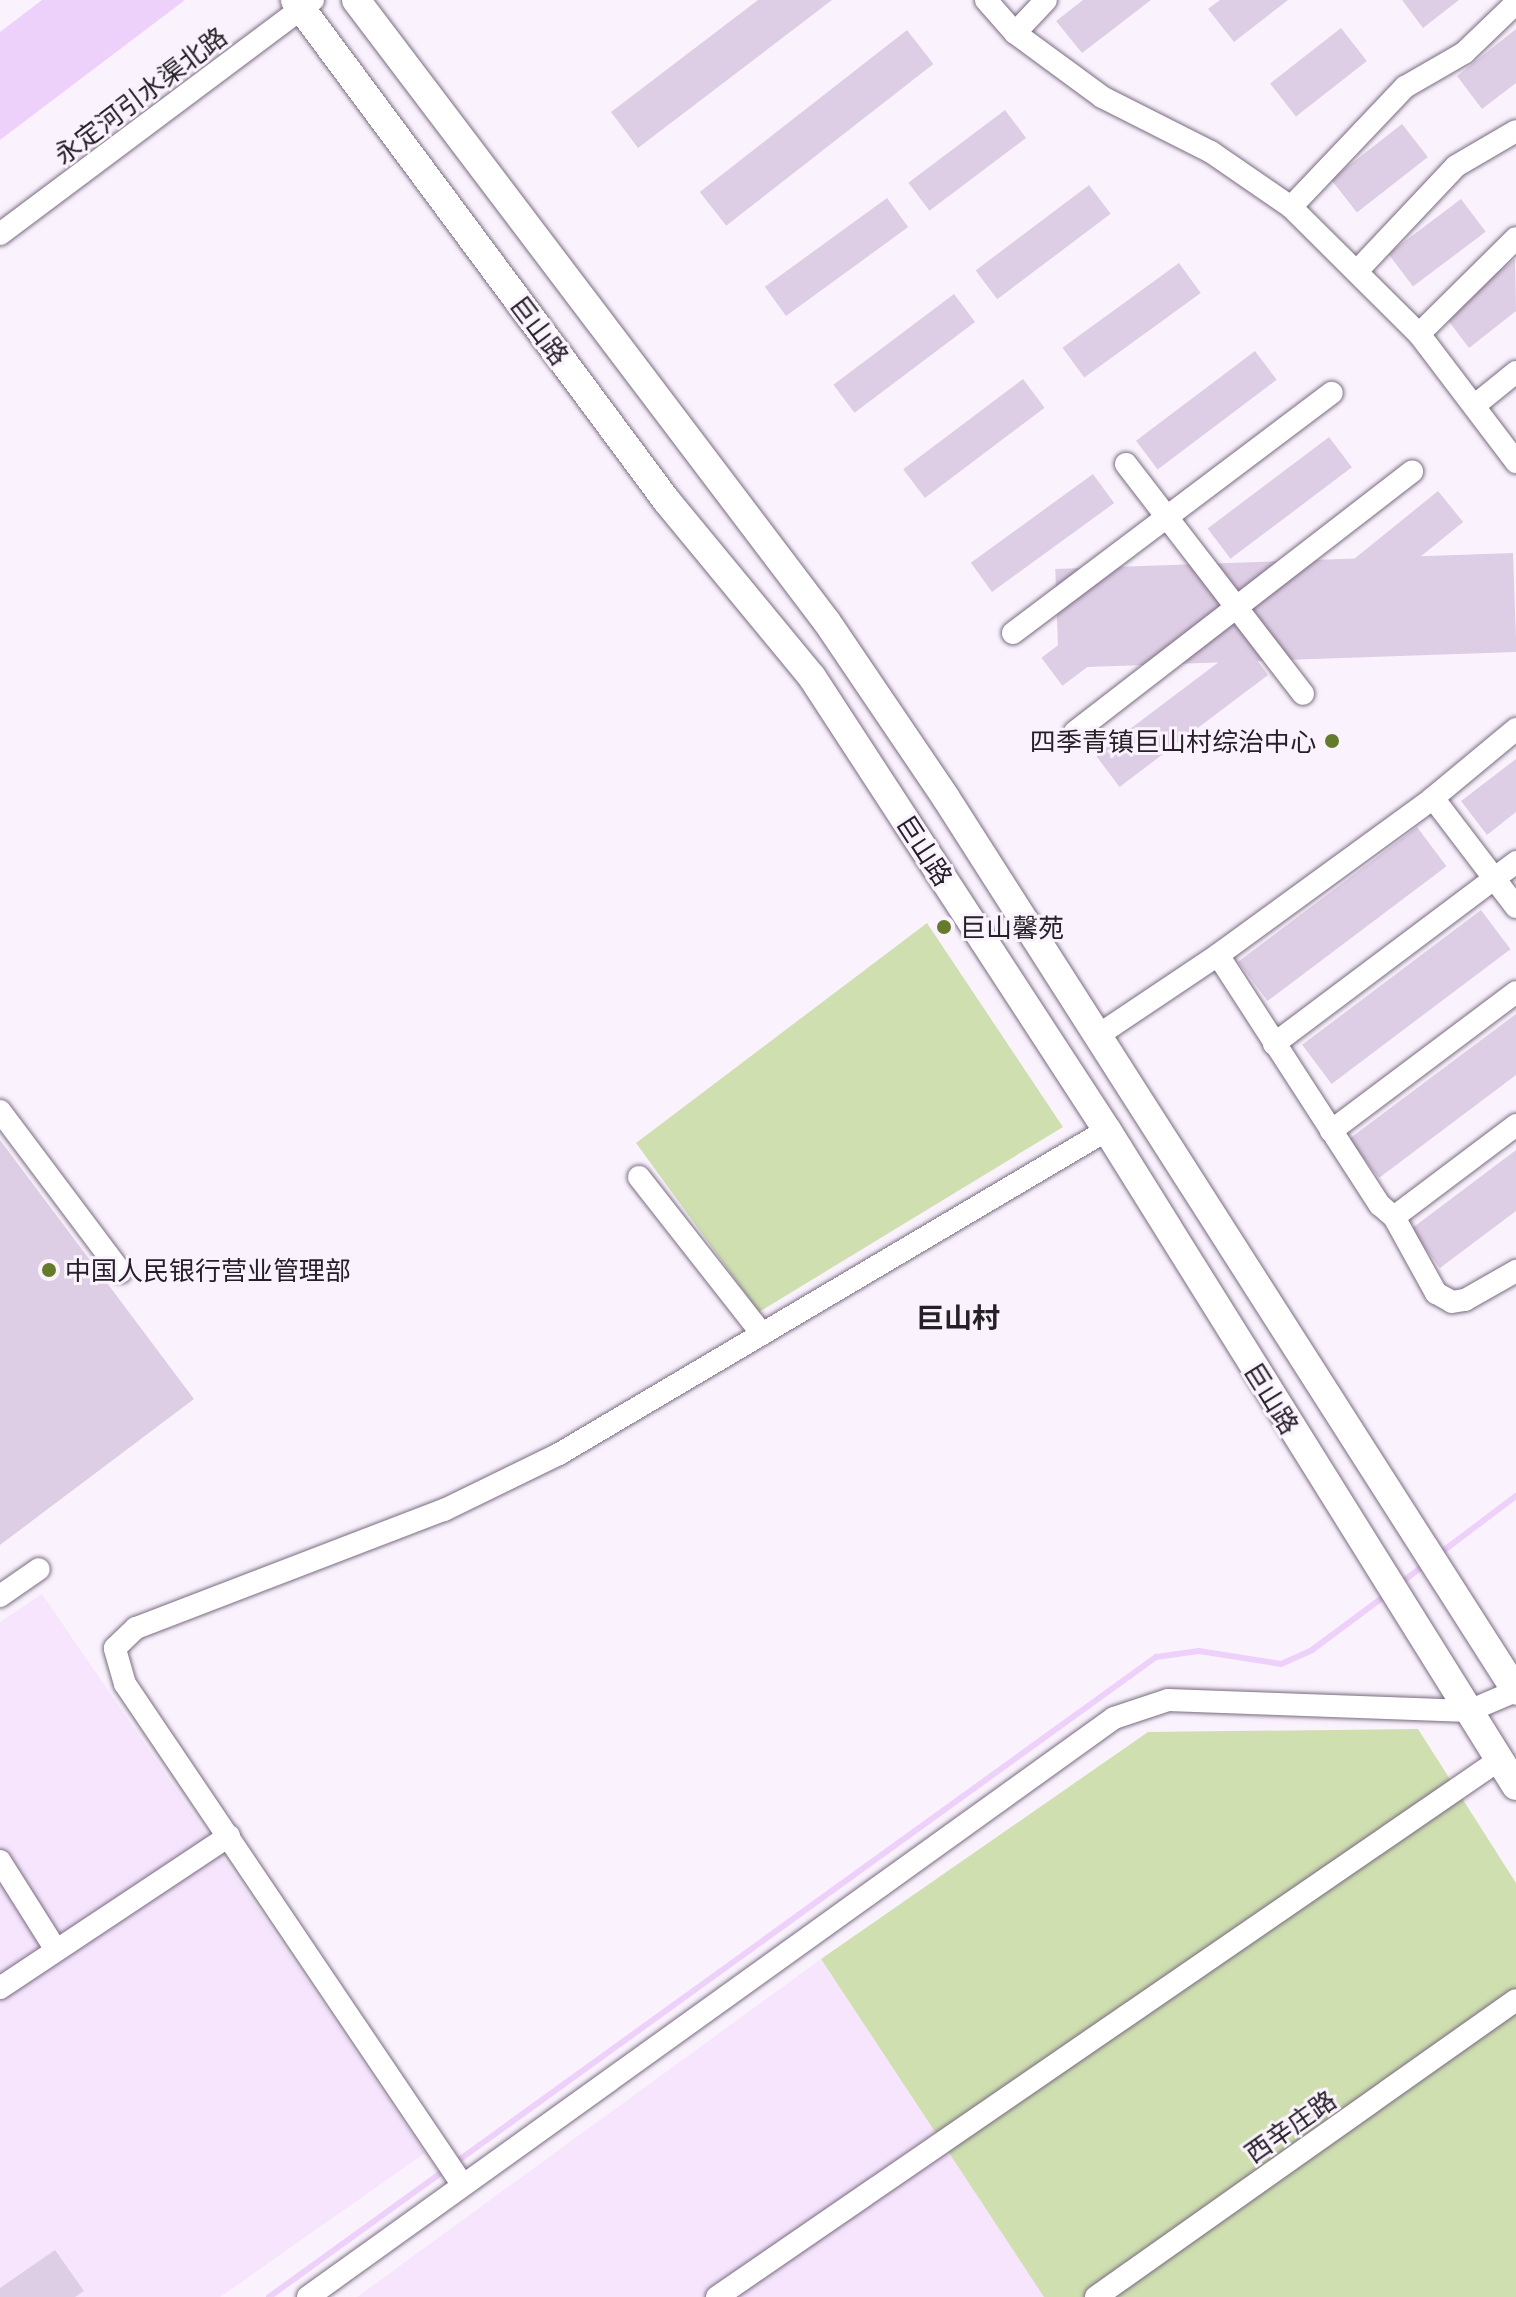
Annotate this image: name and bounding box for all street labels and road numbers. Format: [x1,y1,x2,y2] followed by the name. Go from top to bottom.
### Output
[48,20,232,170] street label: 永定河引水渠北路
[504,289,576,371] street label: 巨山路
[891,809,959,891] street label: 巨山路
[1238,1357,1306,1439] street label: 巨山路
[1238,2083,1342,2169] street label: 西辛庄路

